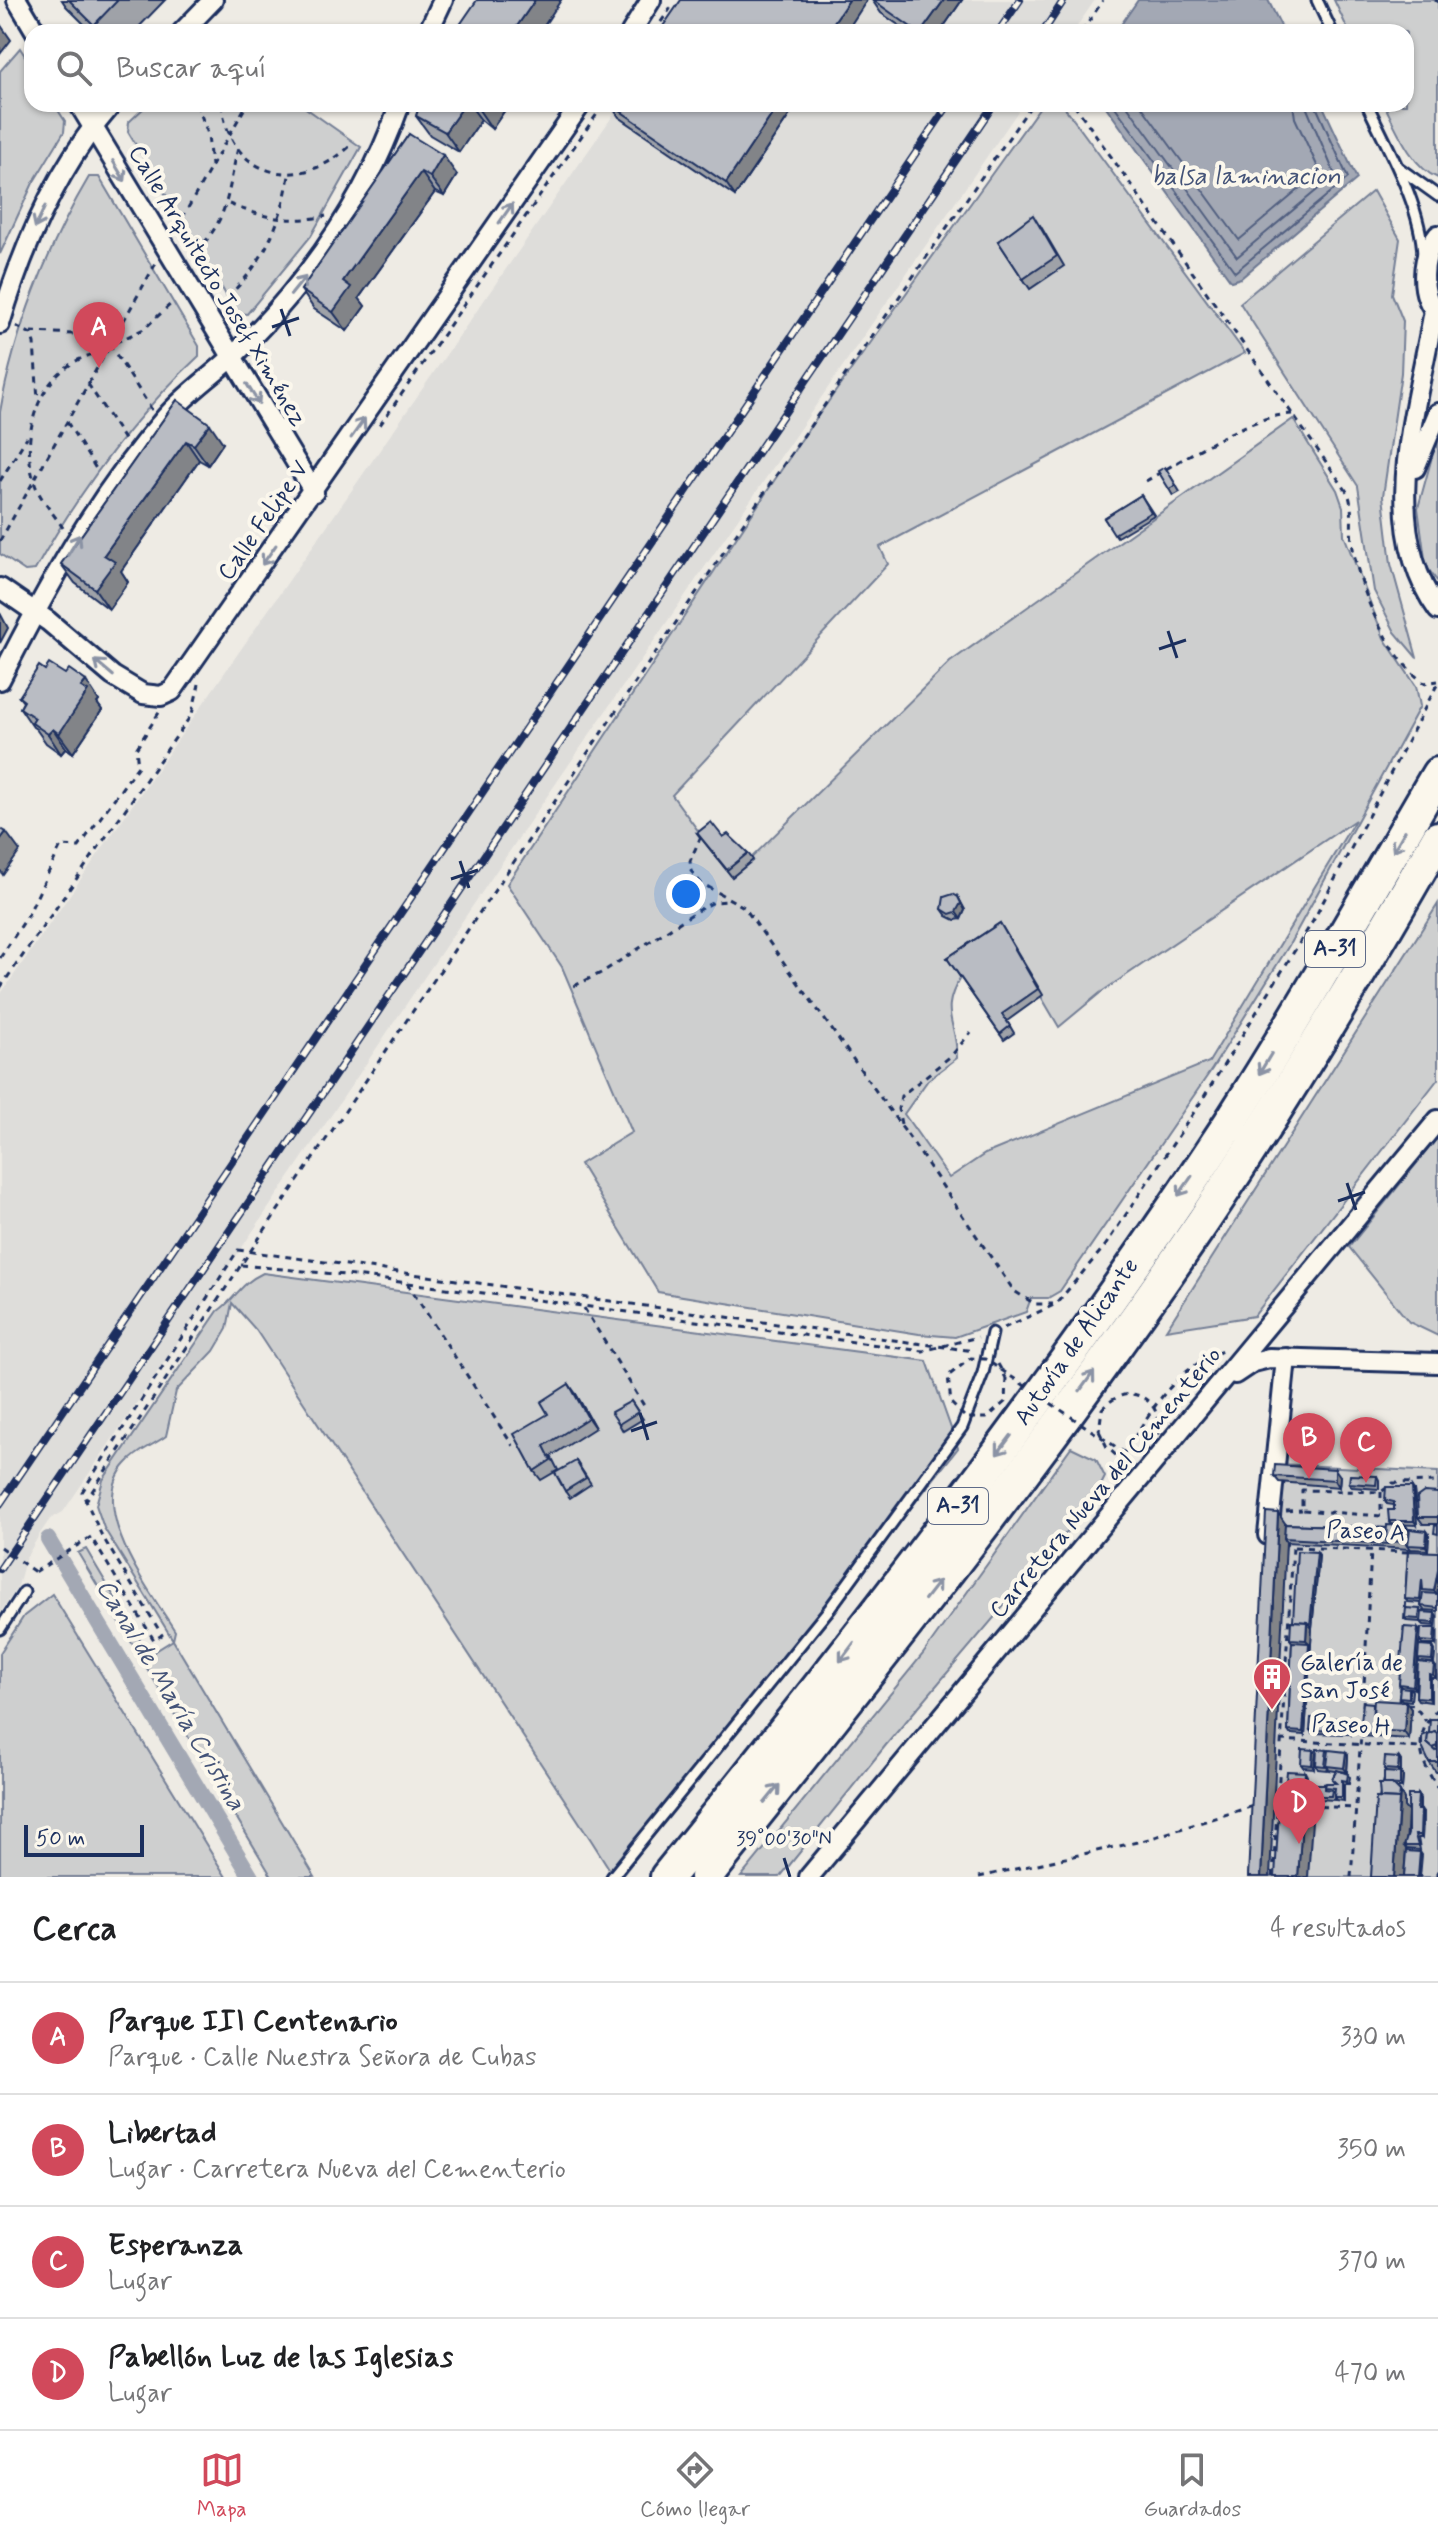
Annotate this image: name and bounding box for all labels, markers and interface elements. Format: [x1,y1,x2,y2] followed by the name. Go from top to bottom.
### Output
[24,24,1414,112] search box
[52,46,96,90] icon: search
[116,49,267,88] text: Buscar aquí
[121,140,313,432] street label: Calle Arquitecto Josef Ximénez
[112,159,128,182] one-way arrow
[1151,160,1341,194] water label: balsa laminacion
[498,203,514,225] one-way arrow
[32,205,47,229] one-way arrow
[290,276,307,297] one-way arrow
[73,302,125,368] pin: A
[245,382,261,405] one-way arrow
[350,417,366,439] one-way arrow
[211,455,317,587] street label: Calle Felipe V
[65,534,82,556] one-way arrow
[261,544,277,566] one-way arrow
[94,659,115,677] one-way arrow
[1390,829,1406,852] one-way arrow
[666,874,706,914] your location
[1305,931,1365,967] road number: A-31
[1257,1052,1273,1075] one-way arrow
[1177,1175,1193,1197] one-way arrow
[1008,1252,1146,1432] street label: Autovía de Alicante
[983,1341,1229,1625] street label: Carretera Nueva del Cementerio
[1079,1371,1096,1392] one-way arrow
[1283,1413,1335,1479] pin: B
[1340,1417,1392,1483] pin: C
[996,1434,1013,1455] one-way arrow
[928,1488,988,1524] road number: A-31
[1326,1514,1406,1550] street label: Paseo A
[87,1573,253,1817] water label: Canal de María Cristina
[924,1580,941,1601] one-way arrow
[839,1641,856,1662] one-way arrow
[1300,1648,1403,1707] place label: Galería de San José
[1251,1656,1293,1711] building icon: Galería de San José
[1311,1708,1391,1744] street label: Paseo H
[1273,1778,1325,1844] pin: D
[763,1784,780,1805] one-way arrow
[24,1821,144,1857] scale bar
[36,1825,85,1853] text: 50 m
[736,1826,832,1853] text: 39°00'30"N
[32,1907,117,1952] text: Cerca
[1270,1912,1406,1946] text: 4 resultados
[108,2002,398,2041] text: Parque III Centenario
[49,2021,67,2055] text: A
[1340,2021,1406,2055] text: 330 m
[108,2041,537,2075] text: Parque · Calle Nuestra Señora de Cubas
[108,2114,217,2153] text: Libertad
[50,2133,66,2167] text: B
[1337,2133,1406,2167] text: 350 m
[108,2153,566,2187] text: Lugar · Carretera Nueva del Cementerio
[108,2226,243,2265] text: Esperanza
[49,2245,67,2279] text: C
[1338,2245,1406,2279] text: 370 m
[108,2265,172,2299] text: Lugar
[108,2338,453,2377] text: Pabellón Luz de las Iglesias
[49,2357,67,2391] text: D
[1334,2357,1406,2391] text: 470 m
[108,2377,172,2411] text: Lugar
[197,2448,247,2524] tab: Mapa
[640,2448,750,2524] tab: Cómo llegar
[1144,2448,1241,2524] tab: Guardados

